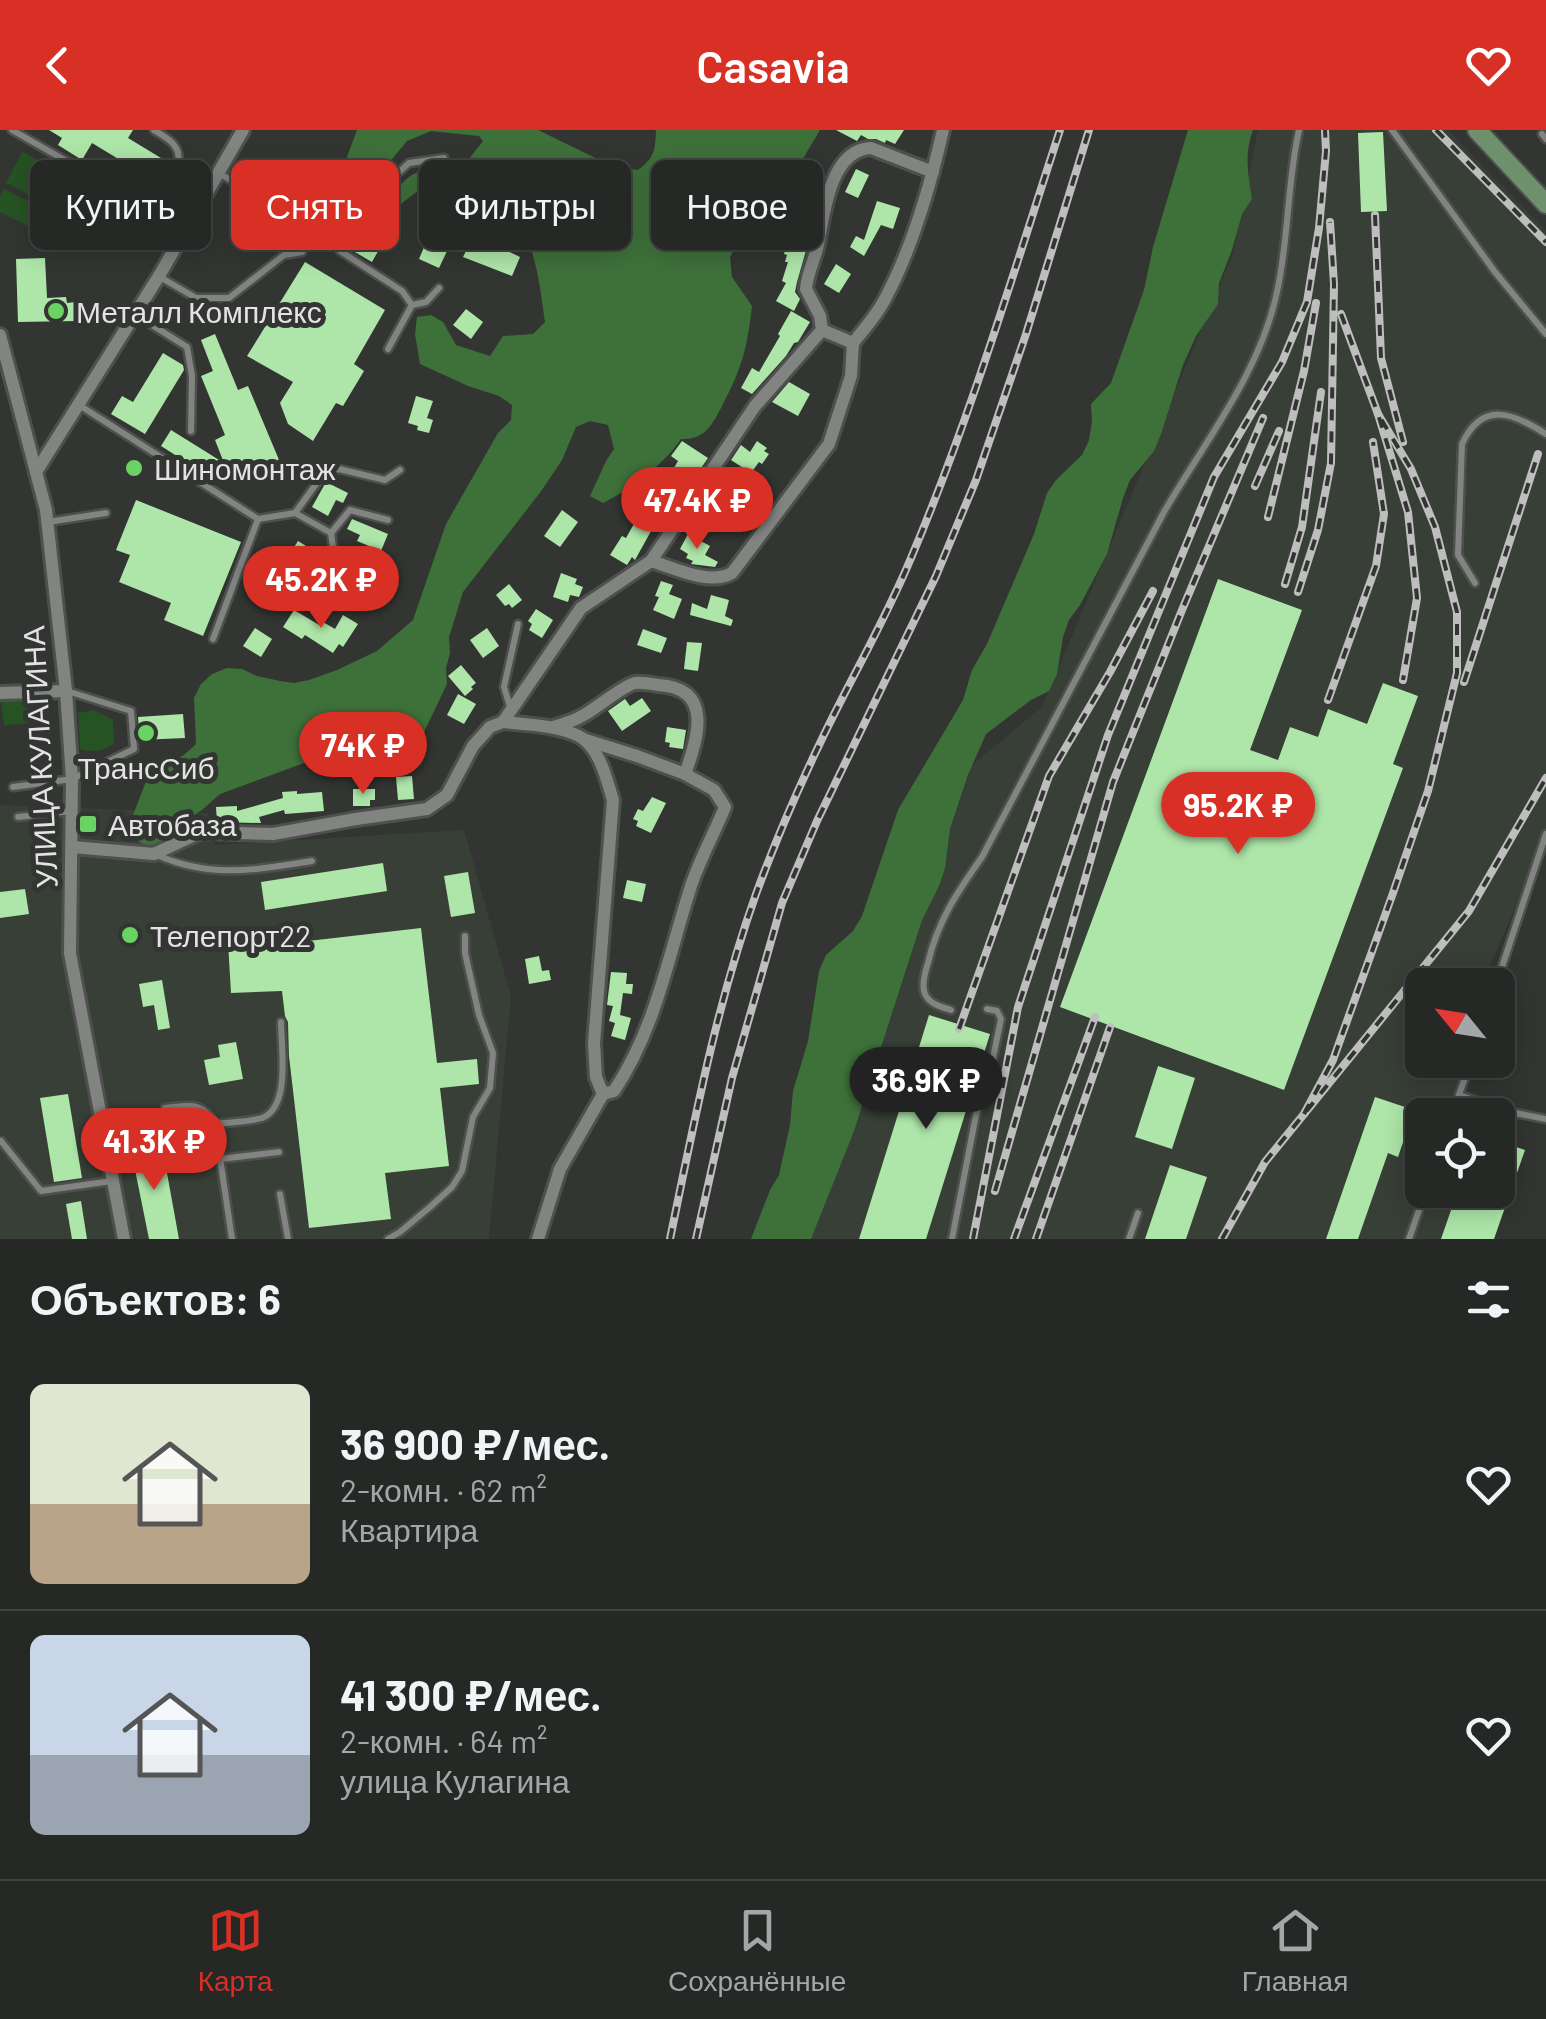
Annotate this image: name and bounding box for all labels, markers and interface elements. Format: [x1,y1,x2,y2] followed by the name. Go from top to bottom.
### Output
[30,38,85,93] icon: back
[696,38,850,92] text: Casavia
[1461,38,1516,93] icon: heart
[30,160,211,250] chip: Купить
[231,160,399,250] chip: Снять
[419,160,631,250] chip: Фильтры
[651,160,823,250] chip: Новое
[76,293,322,329] place label: Металл Комплекс
[45,300,67,322] marker: Металл Комплекс
[154,450,336,486] place label: Шиномонтаж
[123,457,145,479] marker: Шиномонтаж
[605,467,789,552] pin: 47.4K ₽
[643,480,751,518] text: 47.4K ₽
[229,546,413,631] pin: 45.2K ₽
[265,559,377,597] text: 45.2K ₽
[14,625,64,889] street label: УЛИЦА КУЛАГИНА
[293,712,433,797] pin: 74K ₽
[135,722,157,744] marker: ТрансСиб
[321,725,405,763] text: 74K ₽
[77,749,215,785] place label: ТрансСиб
[1146,772,1330,857] pin: 95.2K ₽
[1183,785,1293,823] text: 95.2K ₽
[108,806,237,842] place label: Автобаза
[77,813,99,835] marker: Автобаза
[150,917,311,953] place label: Телепорт22
[119,924,141,946] marker: Телепорт22
[1405,968,1515,1078] north arrow
[1405,968,1515,1208] map controls
[834,1047,1018,1132] pin: 36.9K ₽
[872,1060,980,1098] text: 36.9K ₽
[1405,1098,1515,1208] button: locate
[62,1108,246,1193] pin: 41.3K ₽
[103,1121,205,1159] text: 41.3K ₽
[1461,1272,1516,1327] icon: filters
[30,1273,281,1323] text: Объектов: 6
[340,1418,610,1468] text: 36 900 ₽/мес.
[110,1424,230,1544] icon: home
[1461,1457,1516,1512] icon: heart
[340,1470,547,1508] text: 2-комн. · 62 m²
[340,1510,478,1548] text: Квартира
[340,1669,602,1719] text: 41 300 ₽/мес.
[110,1675,230,1795] icon: home
[1461,1708,1516,1763] icon: heart
[340,1721,547,1759] text: 2-комн. · 64 m²
[340,1761,570,1799] text: улица Кулагина
[198,1903,273,1998] tab: Карта
[668,1903,846,1998] tab: Сохранённые
[1242,1903,1348,1998] tab: Главная

